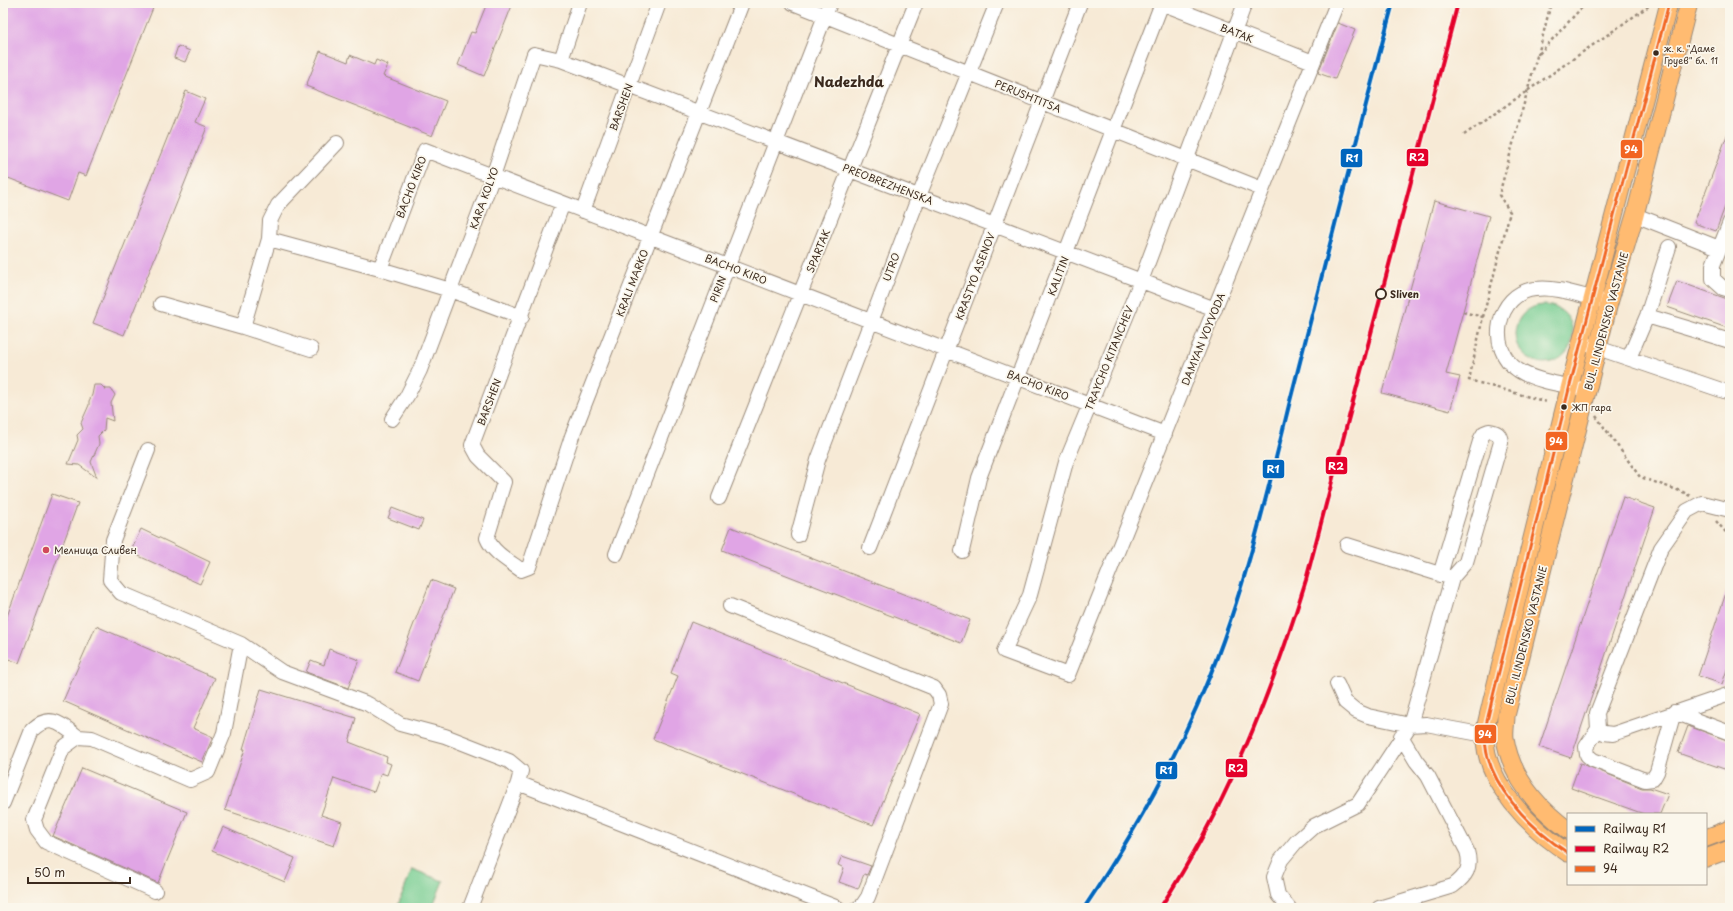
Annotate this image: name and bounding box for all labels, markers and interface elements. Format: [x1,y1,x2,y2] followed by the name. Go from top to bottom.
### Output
[1218,19,1256,46] street label: BATAK
[1664,41,1718,67] place label: ж. к. "Даме Груев" бл. 11
[1651,48,1661,58] marker: ж. к. "Даме Груев" бл. 11
[814,71,884,92] district label: Nadezhda
[993,75,1064,116] street label: PERUSHTITSA
[605,81,636,133] street label: BARSHEN
[1620,139,1643,159] line badge: 94
[1624,140,1639,157] text: 94
[1340,148,1363,168] line badge: R1
[1406,148,1429,167] line badge: R2
[1409,148,1425,165] text: R2
[1346,149,1358,166] text: R1
[392,154,429,220] street label: BACHO KIRO
[841,159,936,208] street label: PREOBREZHENSKA
[465,165,502,231] street label: KARA KOLYO
[802,227,833,275] street label: SPARTAK
[951,230,998,322] street label: KRASTYO ASENOV
[612,247,651,319] street label: KRALI MARKO
[703,250,769,287] street label: BACHO KIRO
[878,250,903,283] street label: UTRO
[1580,250,1631,392] street label: BUL. ILINDENSKO VASTANIE
[1043,254,1072,298] street label: KALITIN
[706,273,730,304] street label: PIRIN
[1390,286,1419,301] place label: Sliven
[1375,288,1387,300] marker: Sliven
[1177,290,1228,387] street label: DAMYAN VOYVODA
[1081,303,1136,412] street label: TRAYCHO KITANCHEV
[1005,366,1071,403] street label: BACHO KIRO
[473,376,504,428] street label: BARSHEN
[1571,400,1612,414] place label: ЖП гара
[1559,402,1569,412] marker: ЖП гара
[1545,431,1568,451] line badge: 94
[1549,432,1564,449] text: 94
[1325,456,1348,475] line badge: R2
[1328,457,1344,474] text: R2
[1262,459,1285,479] line badge: R1
[1267,460,1279,477] text: R1
[54,542,137,557] place label: Мелница Сливен
[41,545,51,555] marker: Мелница Сливен
[1501,564,1550,706] street label: BUL. ILINDENSKO VASTANIE
[1474,724,1497,744] line badge: 94
[1478,725,1493,742] text: 94
[1225,758,1248,778] line badge: R2
[1228,759,1244,776] text: R2
[1155,761,1178,780] line badge: R1
[1160,761,1172,778] text: R1
[1567,813,1707,885] legend
[1603,819,1666,837] text: Railway R1
[1603,839,1669,857] text: Railway R2
[28,859,130,885] scale bar
[1603,859,1618,877] text: 94
[34,863,65,881] text: 50 m

